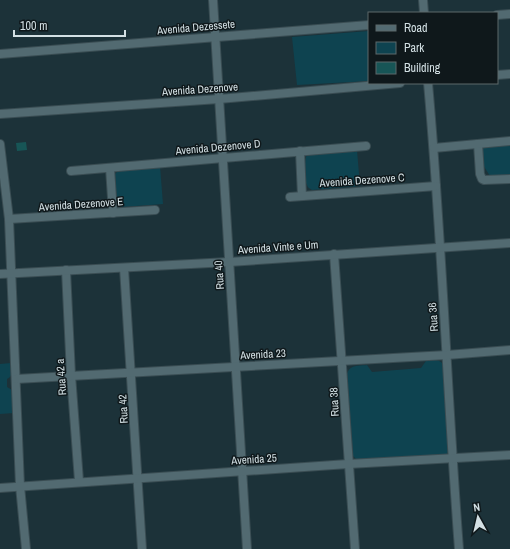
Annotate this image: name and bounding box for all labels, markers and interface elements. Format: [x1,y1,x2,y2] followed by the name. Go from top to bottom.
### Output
[14,12,125,38] scale bar
[368,12,498,84] legend
[156,17,236,37] street label: Avenida Dezessete
[20,18,47,34] text: 100 m
[404,20,428,36] text: Road
[404,40,424,56] text: Park
[404,60,441,76] text: Building
[161,79,238,99] street label: Avenida Dezenove
[174,136,261,158] street label: Avenida Dezenove D
[318,170,405,190] street label: Avenida Dezenove C
[37,194,124,214] street label: Avenida Dezenove E
[236,237,319,257] street label: Avenida Vinte e Um
[211,260,227,290] street label: Rua 40
[425,302,441,332] street label: Rua 36
[239,346,286,362] street label: Avenida 23
[53,358,69,396] street label: Rua 42 a
[326,387,342,417] street label: Rua 38
[115,394,131,424] street label: Rua 42
[230,450,277,468] street label: Avenida 25
[458,497,498,537] north arrow
[472,500,481,514] text: N

